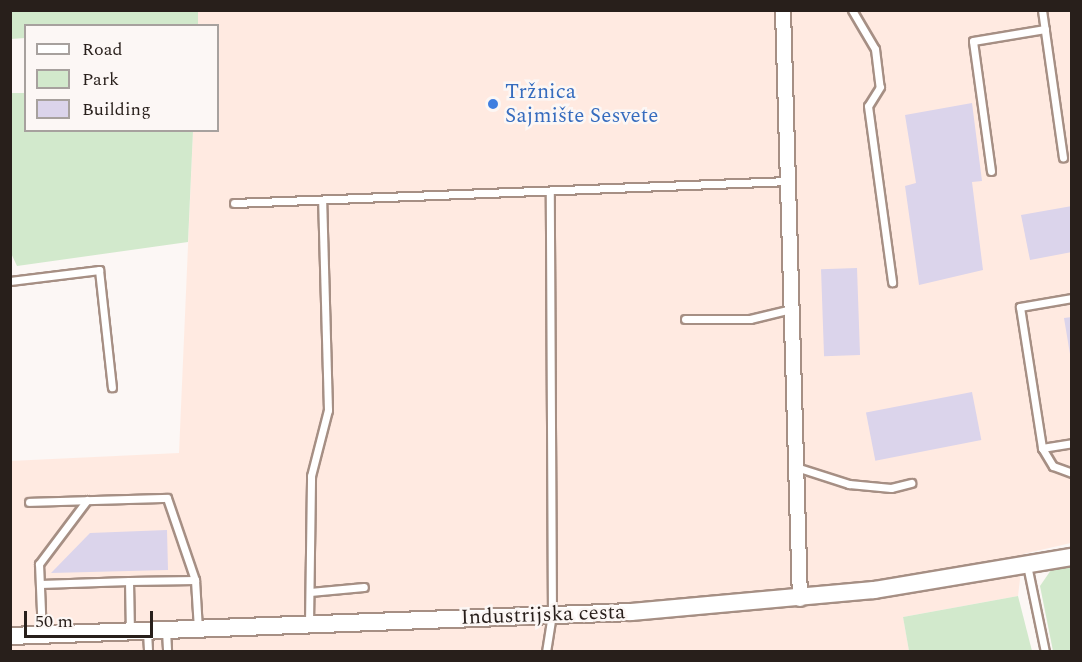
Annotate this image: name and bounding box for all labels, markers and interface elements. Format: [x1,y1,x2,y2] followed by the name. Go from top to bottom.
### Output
[24,24,219,132] legend
[82,36,123,63] text: Road
[82,66,119,93] text: Park
[505,79,658,129] place label: Tržnica Sajmište Sesvete
[82,96,151,123] text: Building
[486,97,500,111] marker: Tržnica Sajmište Sesvete
[27,599,156,637] scale bar
[460,600,626,630] street label: Industrijska cesta
[35,608,73,635] text: 50 m

